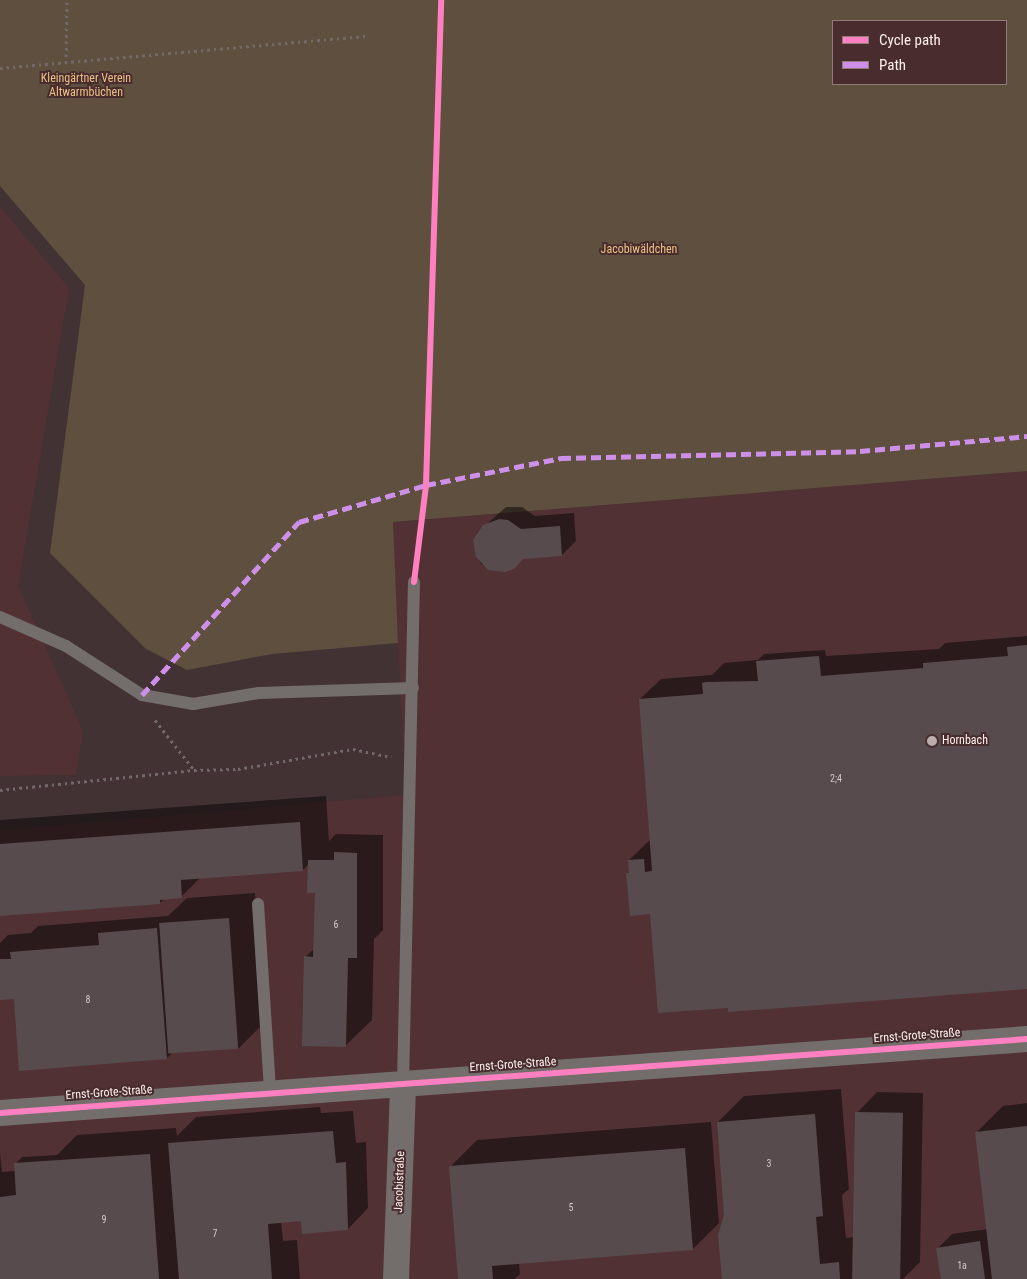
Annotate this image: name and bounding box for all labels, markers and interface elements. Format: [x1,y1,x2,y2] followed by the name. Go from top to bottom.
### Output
[832,20,1007,85] legend
[879,31,941,49] text: Cycle path
[879,56,906,74] text: Path
[41,72,131,100] park label: Kleingärtner Verein Altwarmbüchen
[601,243,677,257] park label: Jacobiwäldchen
[942,734,988,748] place label: Hornbach
[926,735,938,747] marker: Hornbach
[830,773,842,785] house number: 2;4
[334,919,338,931] house number: 6
[86,994,90,1006] house number: 8
[873,1026,961,1046] street label: Ernst-Grote-Straße
[469,1055,557,1075] street label: Ernst-Grote-Straße
[65,1083,153,1103] street label: Ernst-Grote-Straße
[392,1151,408,1213] street label: Jacobistraße
[767,1158,771,1170] house number: 3
[569,1202,573,1214] house number: 5
[102,1214,106,1226] house number: 9
[213,1228,217,1240] house number: 7
[957,1260,967,1272] house number: 1a

